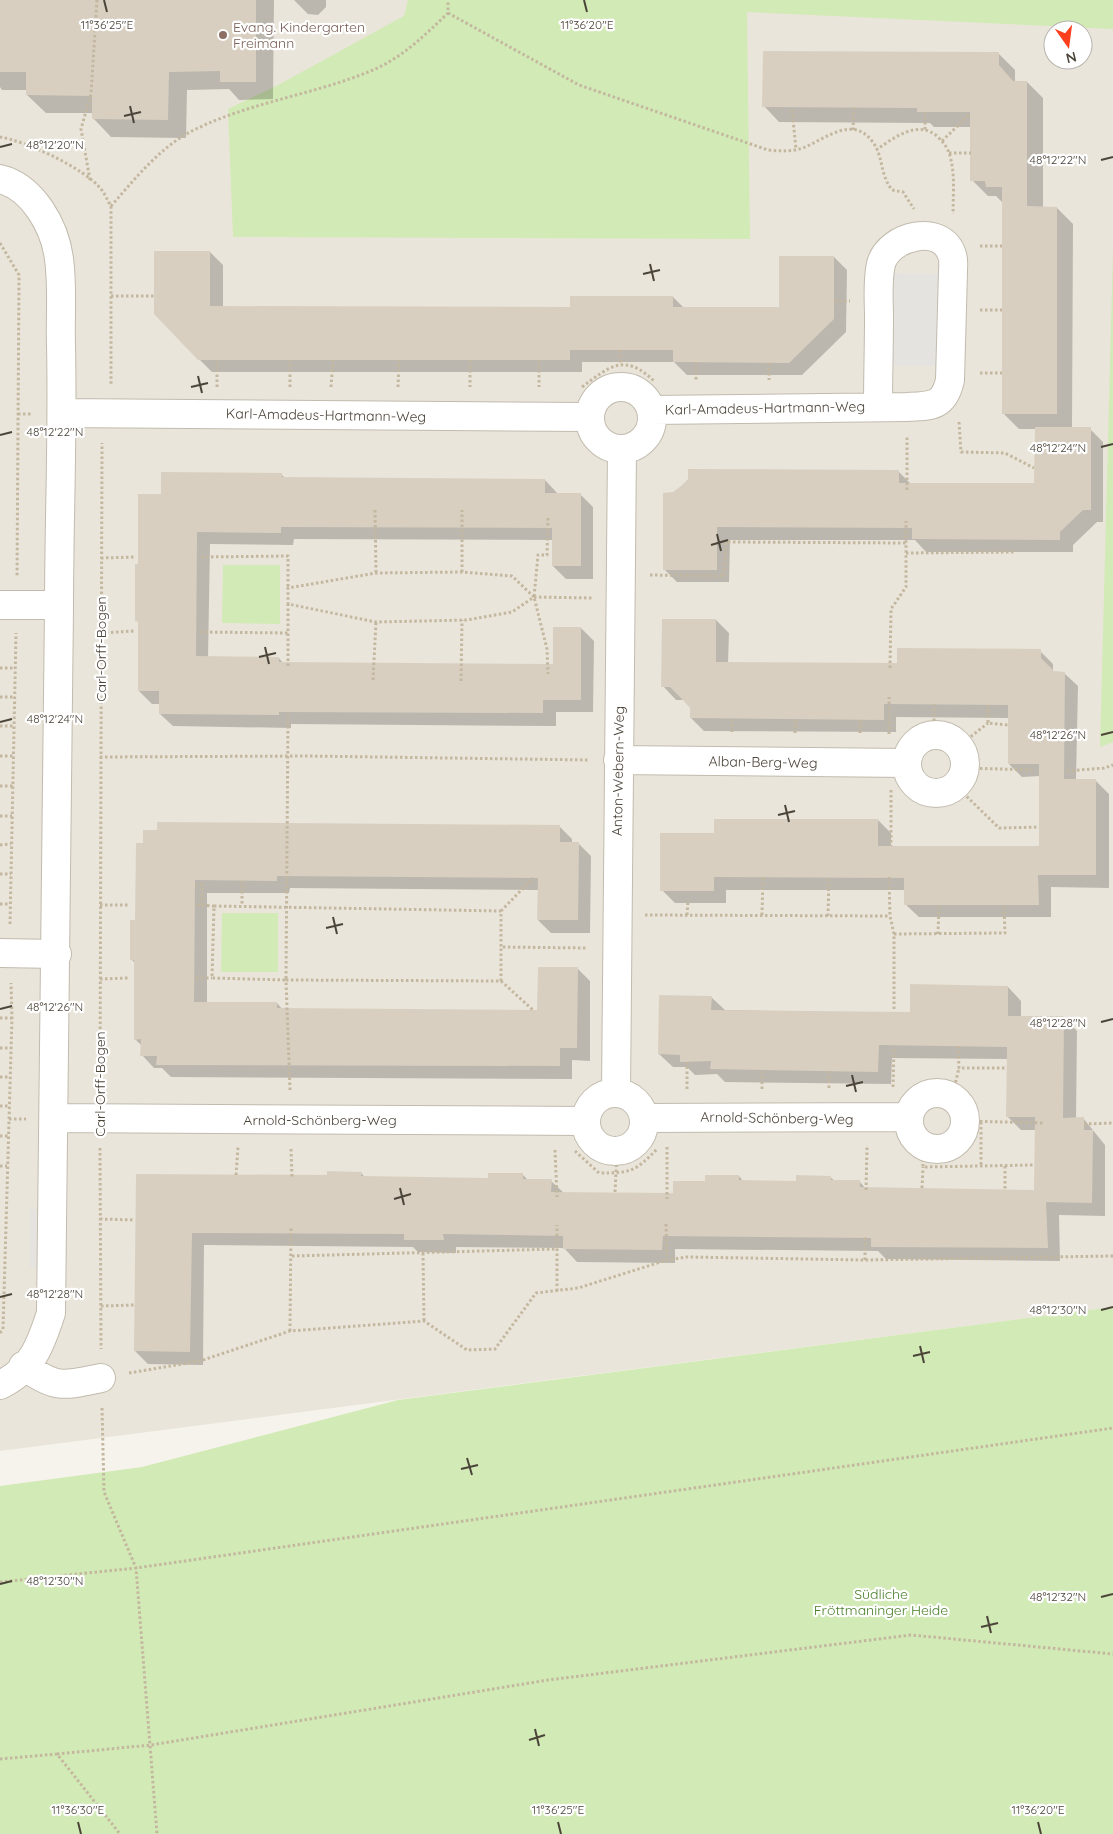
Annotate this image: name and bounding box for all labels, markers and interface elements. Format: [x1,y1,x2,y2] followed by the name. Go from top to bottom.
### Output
[81,17,133,32] text: 11°36'25"E
[560,17,614,32] text: 11°36'20"E
[233,18,365,52] place label: Evang. Kindergarten Freimann
[1043,20,1093,70] north arrow
[217,29,229,41] marker: Evang. Kindergarten Freimann
[1064,48,1078,68] text: N
[26,137,84,152] text: 48°12'20"N
[1030,152,1086,167] text: 48°12'22"N
[665,397,865,419] street label: Karl-Amadeus-Hartmann-Weg
[226,404,426,426] street label: Karl-Amadeus-Hartmann-Weg
[27,424,83,439] text: 48°12'22"N
[1030,440,1086,455] text: 48°12'24"N
[92,596,110,702] street label: Carl-Orff-Bogen
[608,706,628,836] street label: Anton-Webern-Weg
[27,711,83,726] text: 48°12'24"N
[1030,727,1086,742] text: 48°12'26"N
[708,752,818,772] street label: Alban-Berg-Weg
[27,999,83,1014] text: 48°12'26"N
[1030,1015,1086,1030] text: 48°12'28"N
[91,1031,109,1137] street label: Carl-Orff-Bogen
[700,1108,854,1128] street label: Arnold-Schönberg-Weg
[243,1111,397,1129] street label: Arnold-Schönberg-Weg
[27,1286,83,1301] text: 48°12'28"N
[1030,1302,1086,1317] text: 48°12'30"N
[27,1573,83,1588] text: 48°12'30"N
[814,1585,948,1619] park label: Südliche Fröttmaninger Heide
[1030,1589,1086,1604] text: 48°12'32"N
[52,1802,105,1817] text: 11°36'30"E
[532,1802,584,1817] text: 11°36'25"E
[1011,1802,1065,1817] text: 11°36'20"E

